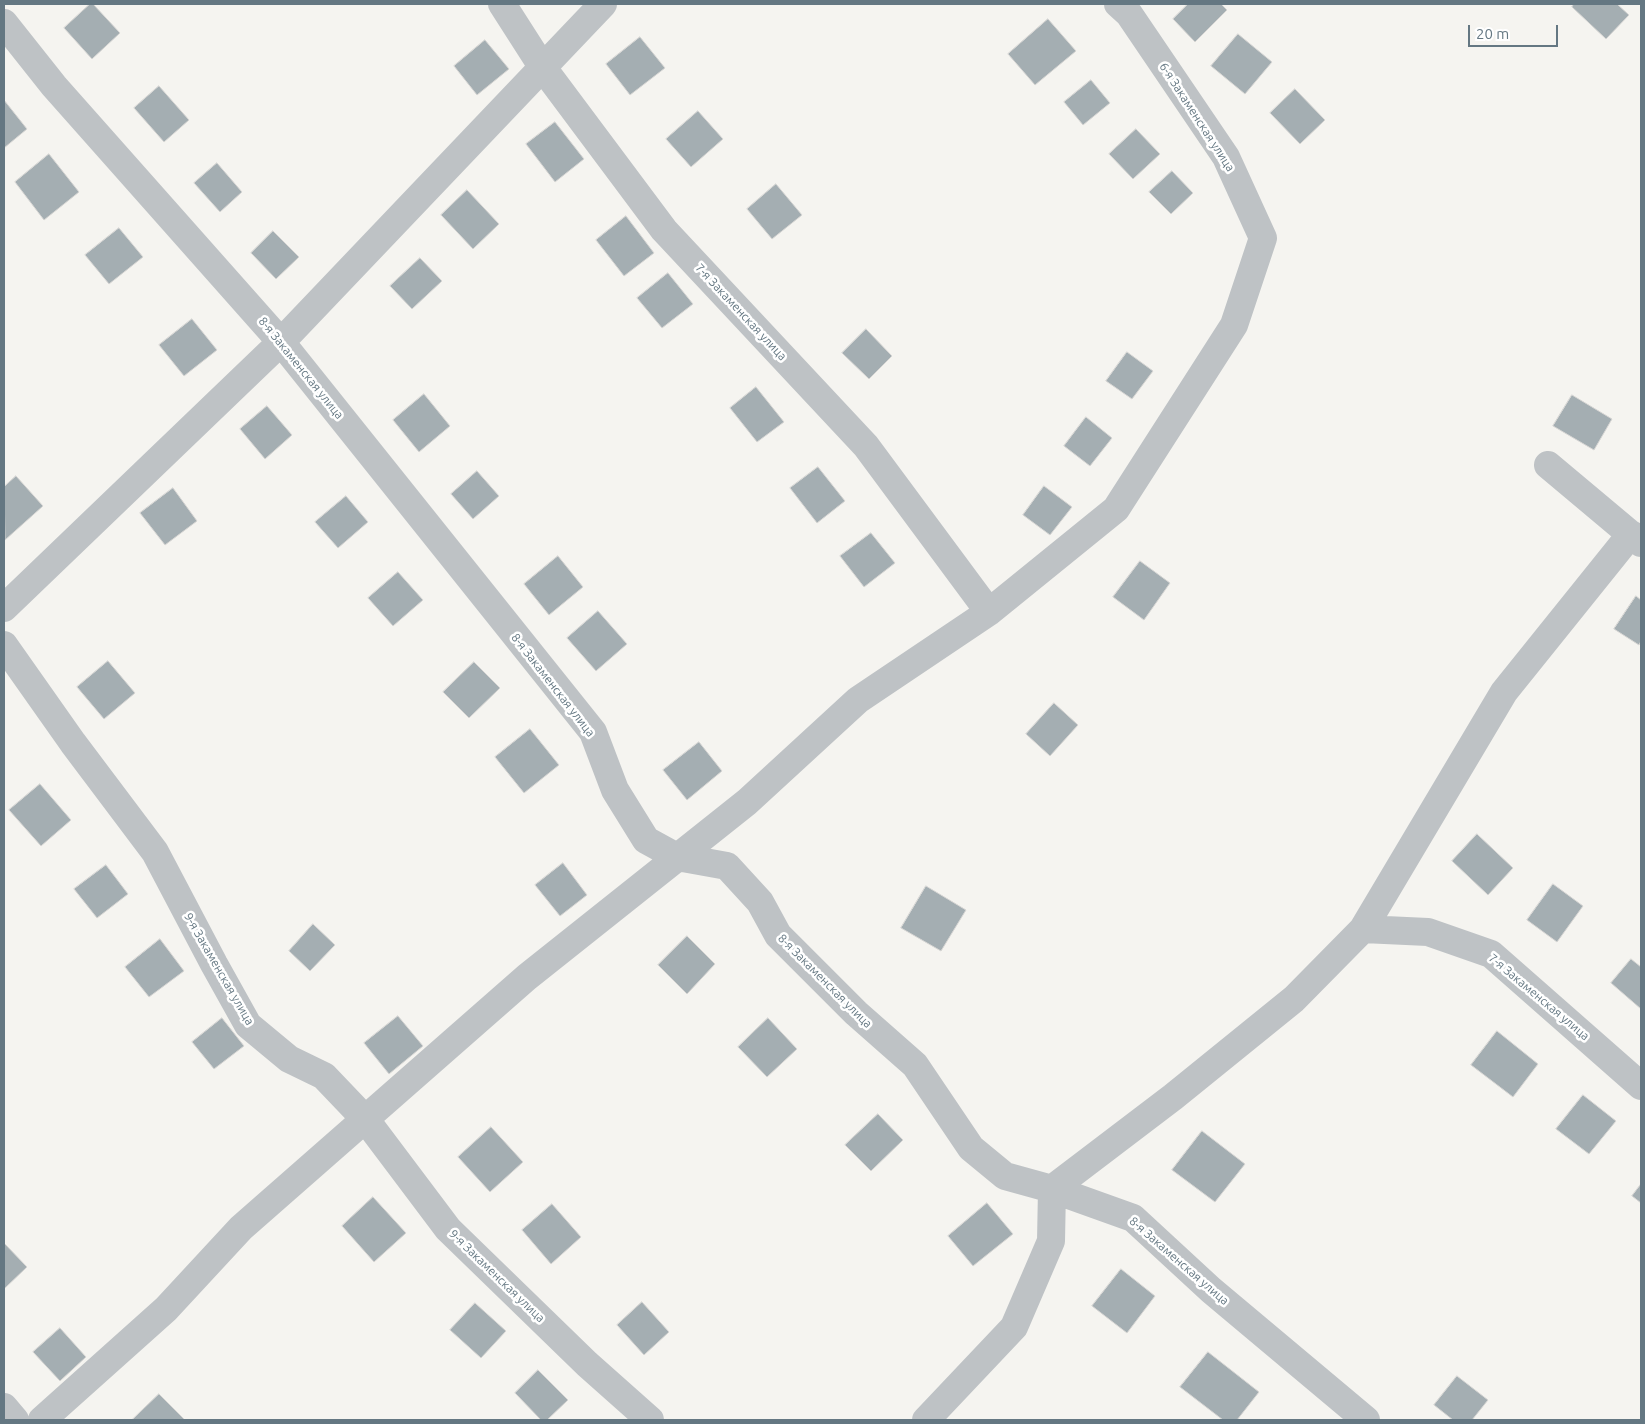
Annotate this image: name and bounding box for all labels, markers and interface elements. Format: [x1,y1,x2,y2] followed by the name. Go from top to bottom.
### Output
[1470,15,1560,47] scale bar
[1476,25,1509,42] text: 20 m
[1156,60,1238,174] street label: 6-я Закаменская улица
[692,261,790,363] street label: 7-я Закаменская улица
[255,314,347,422] street label: 8-я Закаменская улица
[508,631,598,739] street label: 8-я Закаменская улица
[181,910,257,1028] street label: 9-я Закаменская улица
[775,931,875,1031] street label: 8-я Закаменская улица
[1486,951,1592,1043] street label: 7-я Закаменская улица
[1126,1214,1232,1308] street label: 8-я Закаменская улица
[446,1227,548,1325] street label: 9-я Закаменская улица

